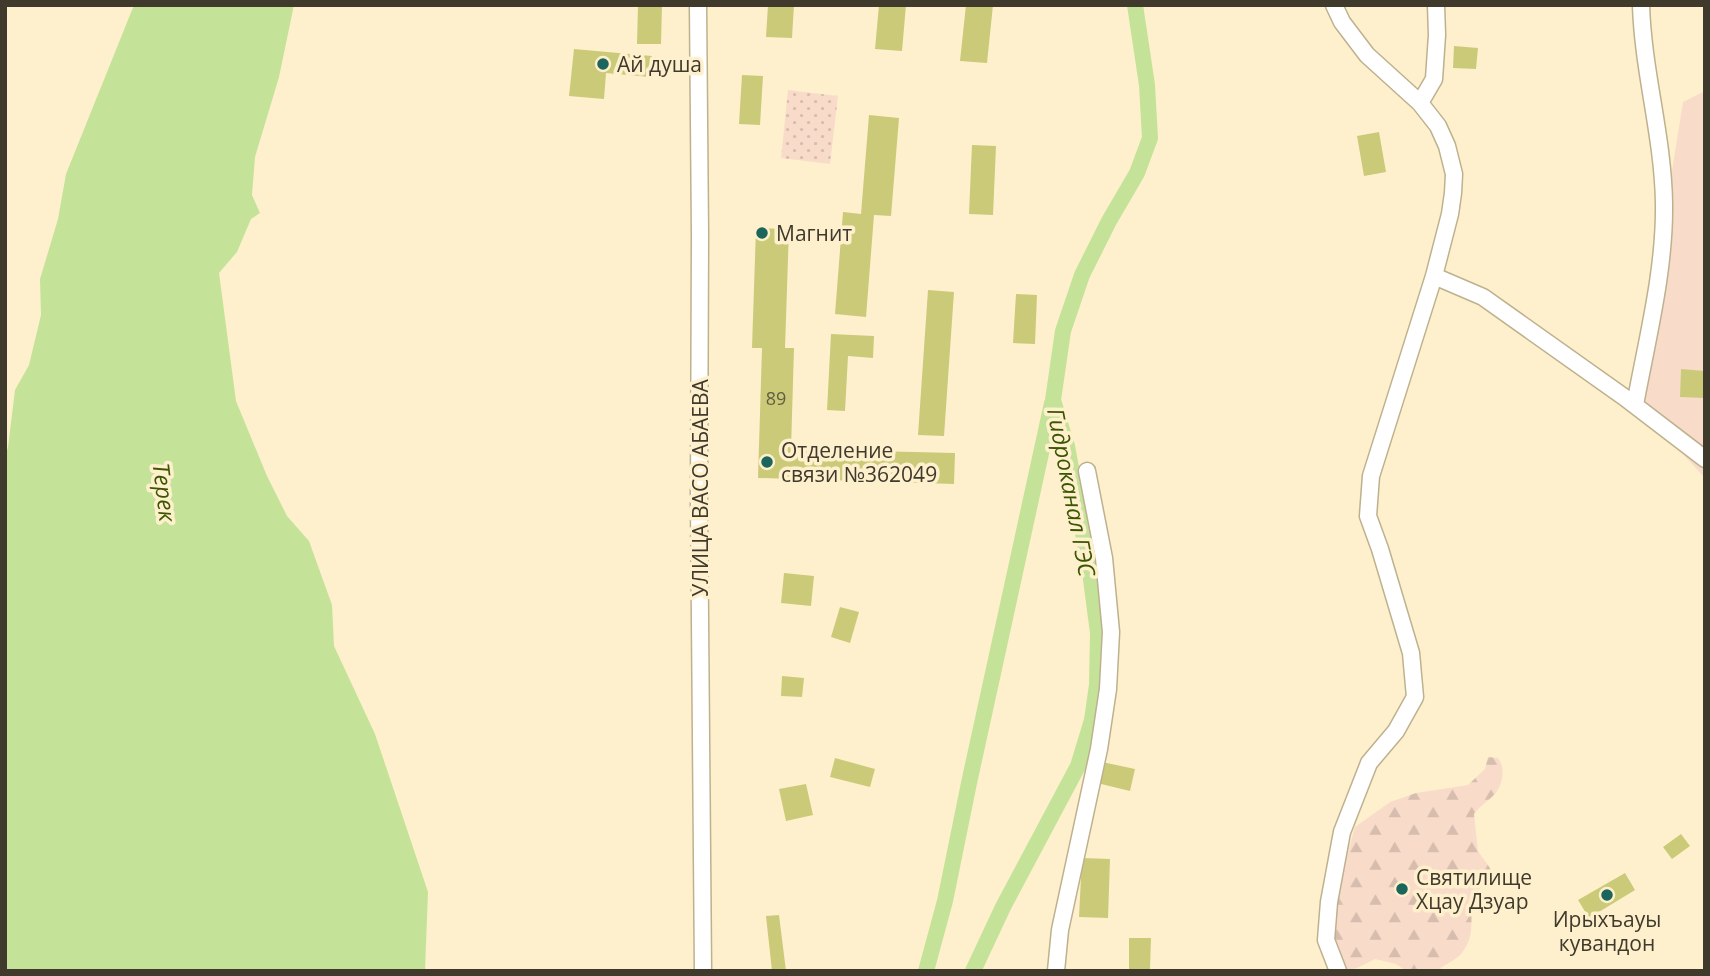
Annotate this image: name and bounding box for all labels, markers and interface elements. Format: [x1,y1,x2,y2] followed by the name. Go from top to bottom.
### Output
[617,50,702,78] place label: Ай душа
[595,56,611,72] marker: Ай душа
[776,219,852,247] place label: Магнит
[754,225,770,241] marker: Магнит
[686,378,714,597] street label: УЛИЦА ВАСО АБАЕВА
[766,386,786,410] house number: 89
[1040,405,1104,580] water label: Гидроканал ГЭС
[781,436,937,488] place label: Отделение связи №362049
[759,454,775,470] marker: Отделение связи №362049
[146,461,185,525] water label: Терек
[1416,863,1532,915] place label: Святилище Хцау Дзуар
[1394,881,1410,897] marker: Святилище Хцау Дзуар
[1599,887,1615,903] marker: Ирыхъауы кувандон
[1553,905,1661,957] place label: Ирыхъауы кувандон

